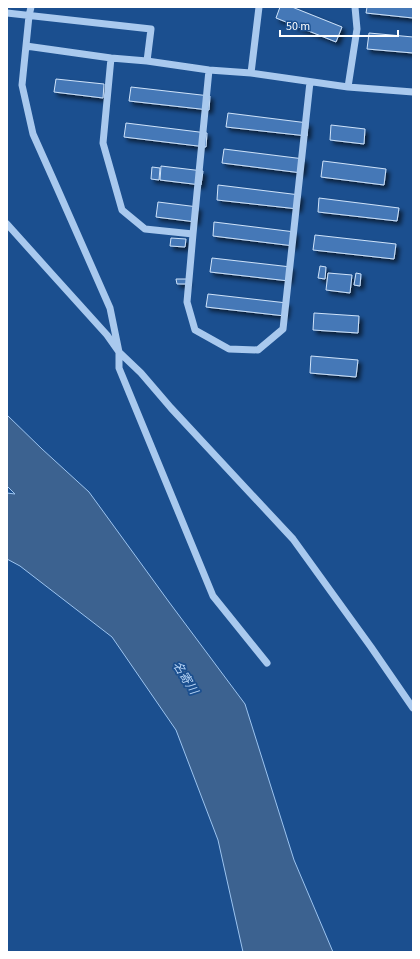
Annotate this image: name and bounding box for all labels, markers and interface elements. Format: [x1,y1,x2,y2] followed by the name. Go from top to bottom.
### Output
[280,12,398,38] scale bar
[286,18,310,35] text: 50 m
[168,658,203,699] water label: 名寄川

